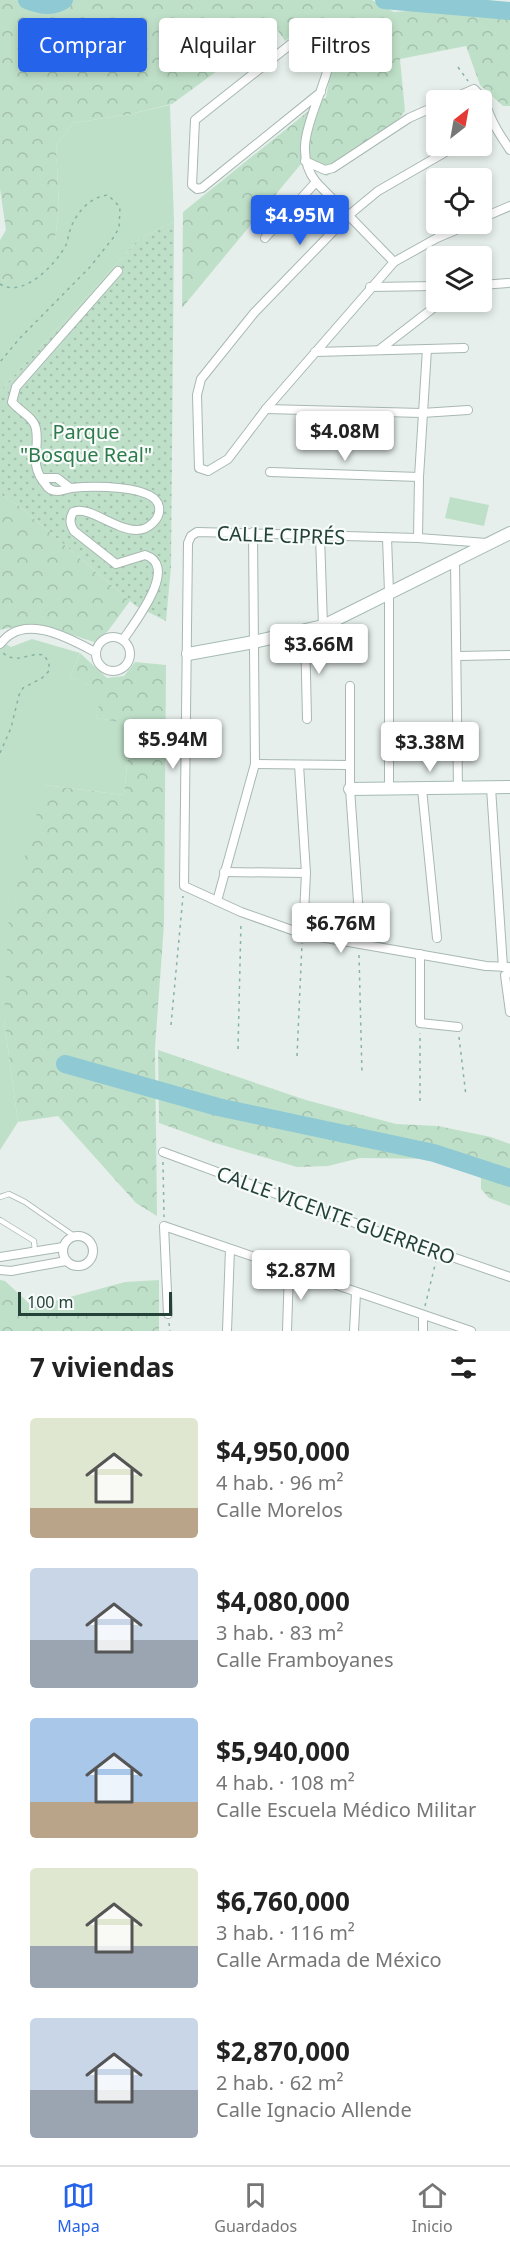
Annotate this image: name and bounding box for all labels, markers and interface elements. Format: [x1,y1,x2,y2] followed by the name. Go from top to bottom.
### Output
[18,18,147,72] chip: Comprar
[159,18,277,72] chip: Alquilar
[289,18,392,72] chip: Filtros
[426,90,492,156] north arrow
[426,90,492,312] map controls
[426,168,492,234] button: locate
[251,195,349,246] pin: $4.95M
[265,201,335,228] text: $4.95M
[426,246,492,312] button: layers
[296,411,394,462] pin: $4.08M
[310,417,380,444] text: $4.08M
[20,418,152,468] park label: Parque "Bosque Real"
[216,519,346,551] street label: CALLE CIPRÉS
[270,624,368,675] pin: $3.66M
[284,630,354,657] text: $3.66M
[124,719,222,770] pin: $5.94M
[381,722,479,773] pin: $3.38M
[138,725,208,752] text: $5.94M
[395,728,465,755] text: $3.38M
[292,903,390,954] pin: $6.76M
[306,909,376,936] text: $6.76M
[213,1159,459,1271] street label: CALLE VICENTE GUERRERO
[252,1250,350,1301] pin: $2.87M
[266,1256,336,1283] text: $2.87M
[18,1289,172,1316] scale bar
[27,1291,74,1313] text: 100 m
[30,1349,174,1385] text: 7 viviendas
[447,1351,480,1384] icon: filters
[216,1433,350,1469] text: $4,950,000
[78,1442,150,1514] icon: home
[216,1469,343,1496] text: 4 hab. · 96 m²
[216,1496,343,1523] text: Calle Morelos
[216,1583,350,1619] text: $4,080,000
[78,1592,150,1664] icon: home
[216,1619,343,1646] text: 3 hab. · 83 m²
[216,1646,393,1673] text: Calle Framboyanes
[216,1733,350,1769] text: $5,940,000
[78,1742,150,1814] icon: home
[216,1769,355,1796] text: 4 hab. · 108 m²
[216,1796,476,1823] text: Calle Escuela Médico Militar
[216,1883,350,1919] text: $6,760,000
[78,1892,150,1964] icon: home
[216,1919,355,1946] text: 3 hab. · 116 m²
[216,1946,442,1973] text: Calle Armada de México
[216,2033,350,2069] text: $2,870,000
[78,2042,150,2114] icon: home
[216,2069,343,2096] text: 2 hab. · 62 m²
[216,2096,412,2123] text: Calle Ignacio Allende
[57,2179,100,2237] tab: Mapa
[214,2179,297,2237] tab: Guardados
[412,2179,453,2237] tab: Inicio

